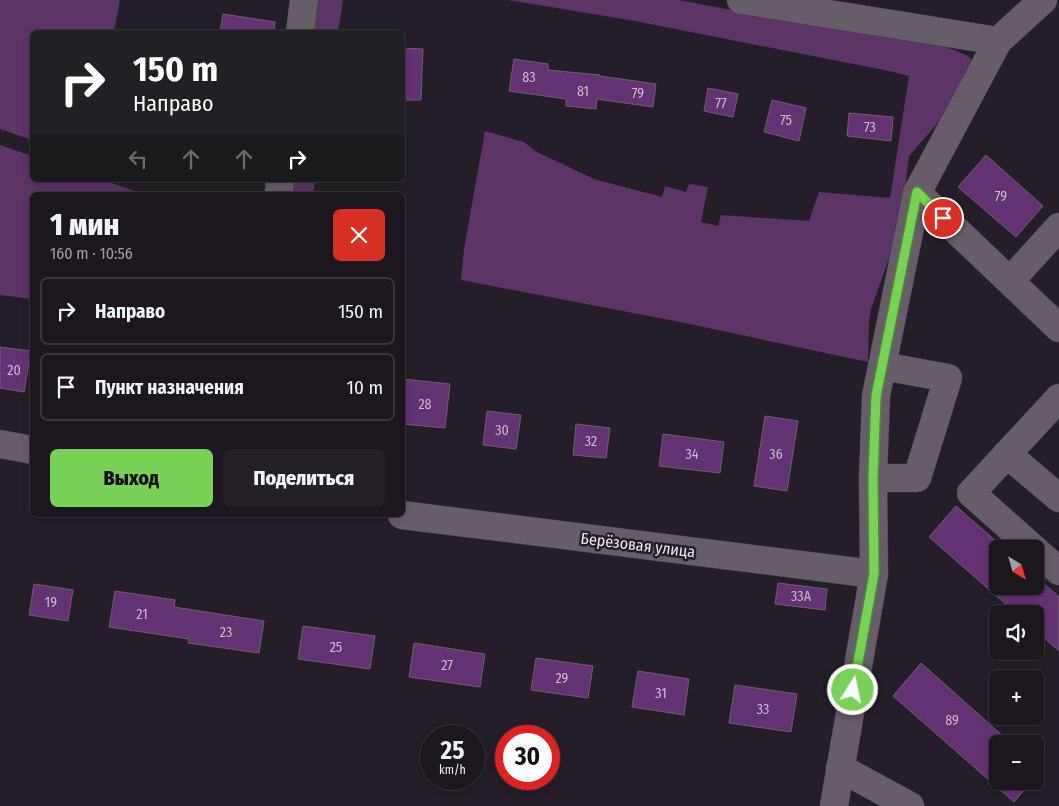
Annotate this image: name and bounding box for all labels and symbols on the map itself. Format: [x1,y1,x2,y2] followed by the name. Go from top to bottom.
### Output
[522,69,536,86] house number: 83
[577,83,589,100] house number: 81
[632,85,644,102] house number: 79
[715,95,727,112] house number: 77
[780,112,792,129] house number: 75
[864,119,876,136] house number: 73
[995,188,1007,205] house number: 79
[922,197,964,239] pin
[7,362,21,379] house number: 20
[418,396,432,413] house number: 28
[495,422,509,439] house number: 30
[585,433,597,450] house number: 32
[685,446,699,463] house number: 34
[769,446,783,463] house number: 36
[580,529,697,561] street label: Берёзовая улица
[989,540,1044,595] north arrow
[791,588,812,605] house number: 33А
[45,594,57,611] house number: 19
[136,606,148,623] house number: 21
[220,624,232,641] house number: 23
[330,639,342,656] house number: 25
[441,657,453,674] house number: 27
[826,663,878,715] position arrow
[556,670,569,687] house number: 29
[655,685,667,702] house number: 31
[757,701,769,718] house number: 33
[945,712,959,729] house number: 89
[495,725,560,790] speed limit sign: 30

